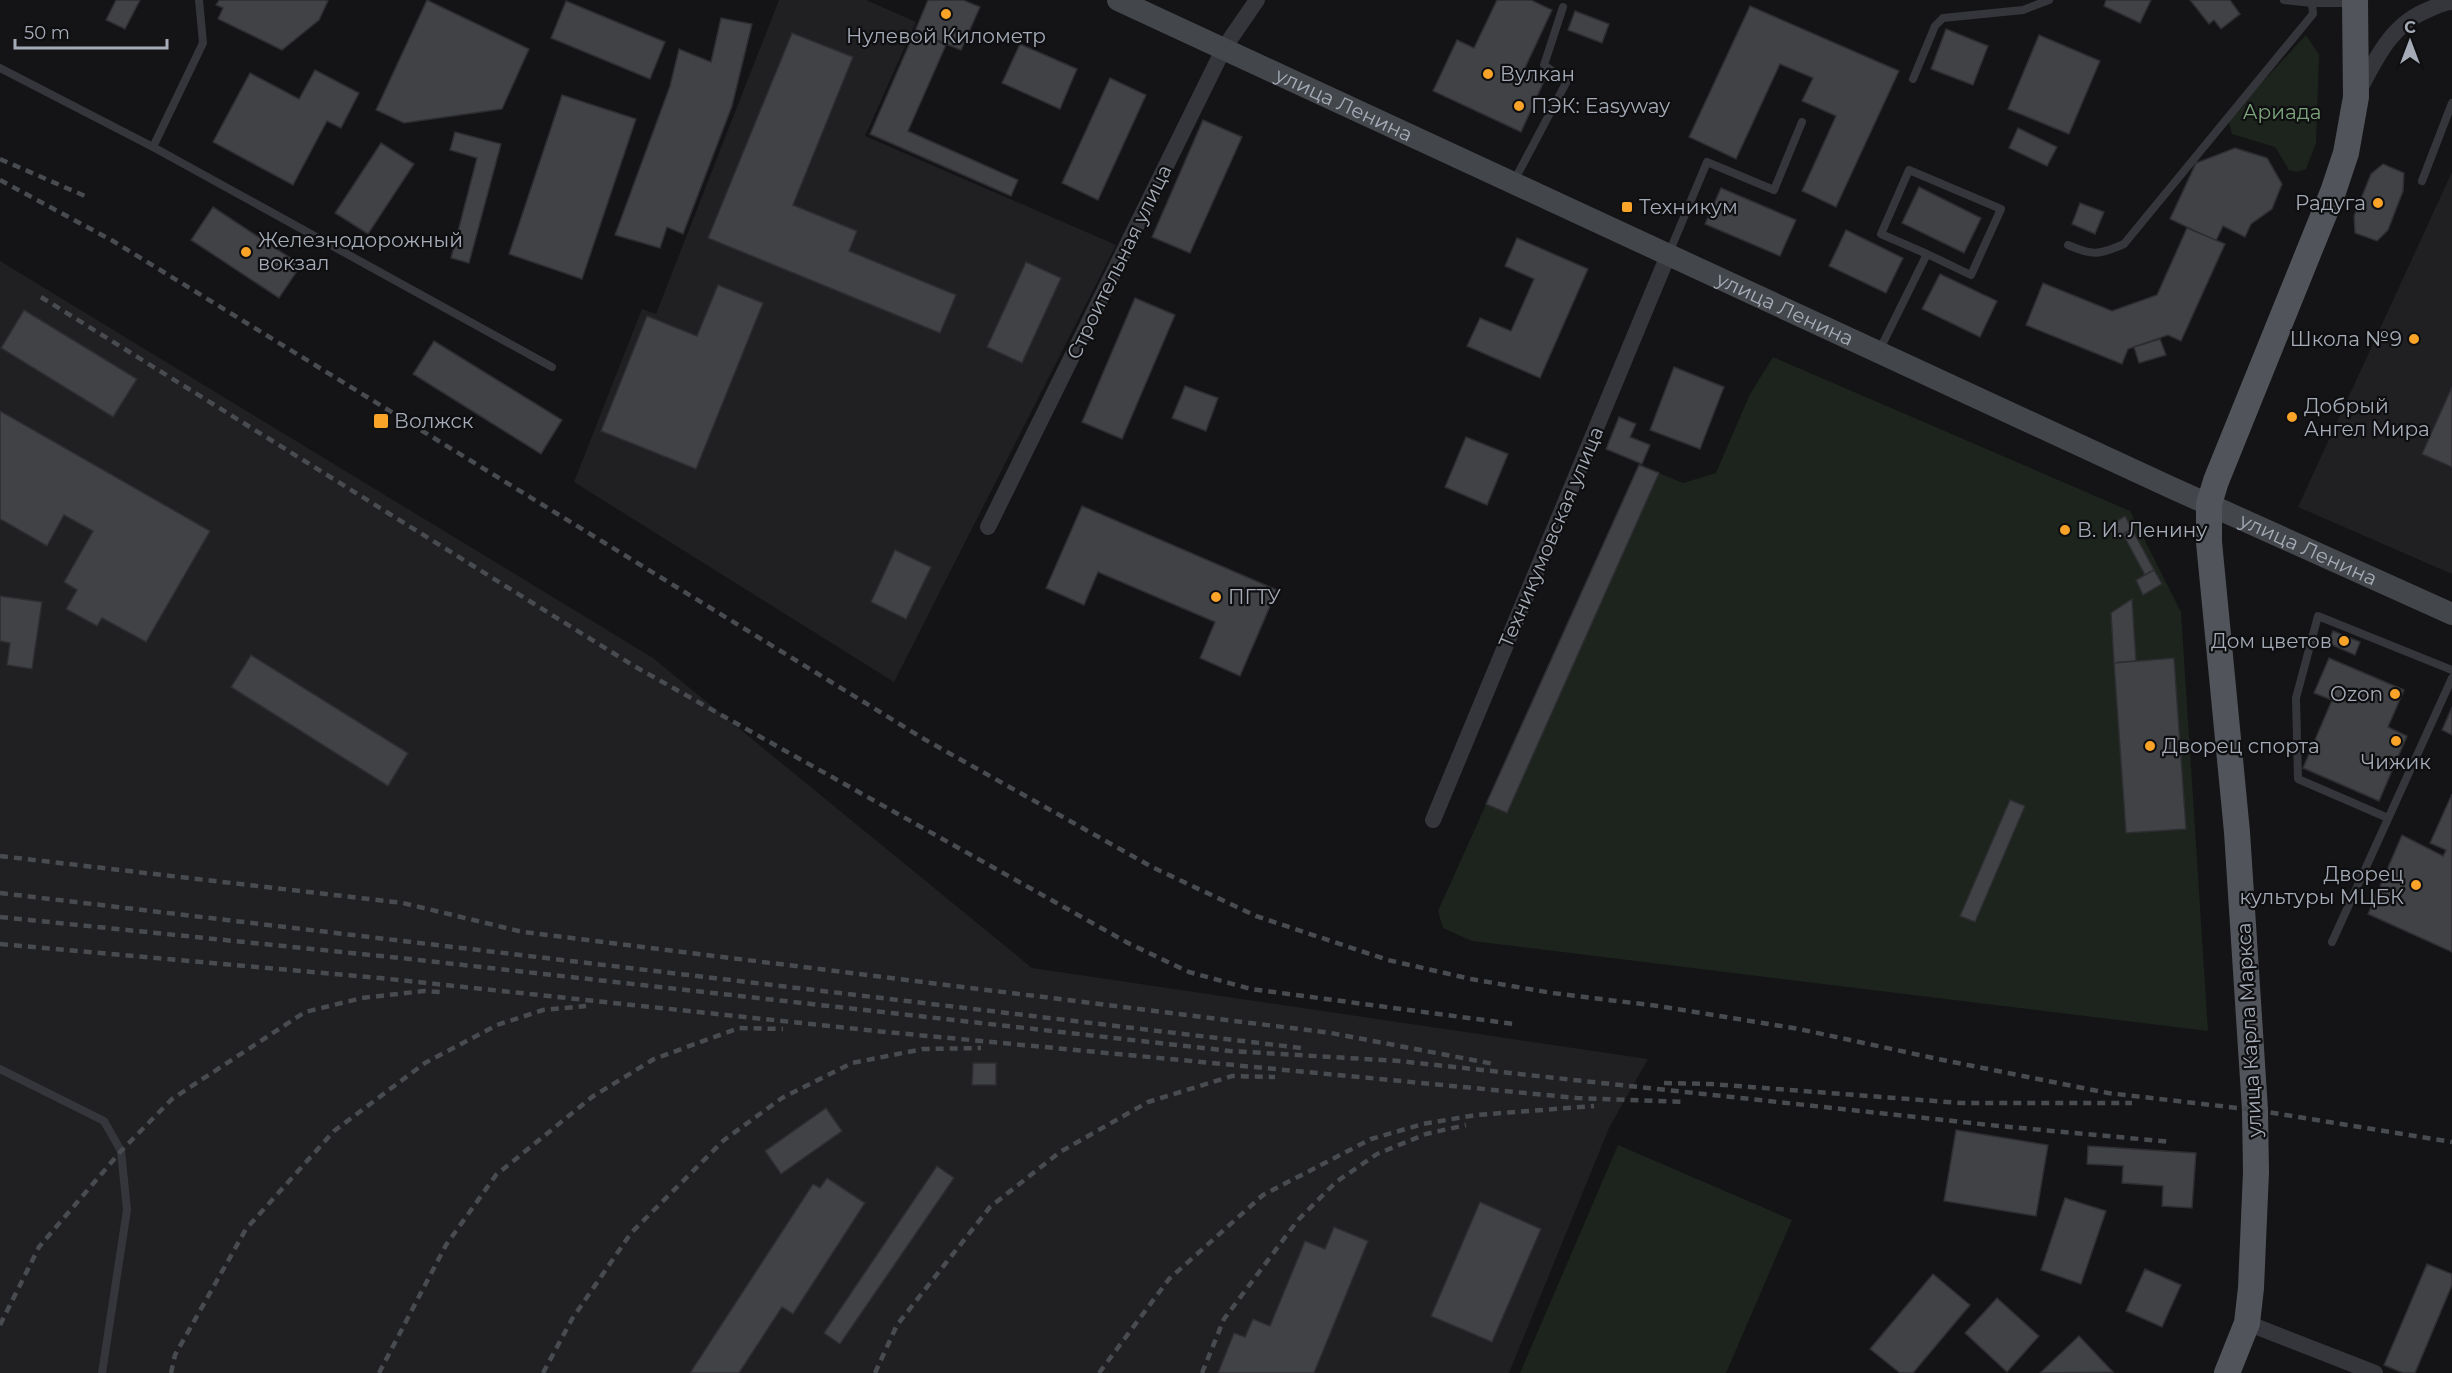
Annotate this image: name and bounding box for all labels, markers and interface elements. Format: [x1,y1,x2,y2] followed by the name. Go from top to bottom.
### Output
[939,7,953,21] marker: Нулевой Километр
[15,12,166,50] scale bar
[2380,12,2440,72] north arrow
[2404,18,2416,37] text: С
[24,22,70,44] text: 50 m
[846,24,1046,48] place label: Нулевой Километр
[1271,62,1416,147] street label: улица Ленина
[1500,62,1575,86] place label: Вулкан
[1481,67,1495,81] marker: Вулкан
[1531,94,1670,118] place label: ПЭК: Easyway
[1512,99,1526,113] marker: ПЭК: Easyway
[2243,100,2321,124] park label: Ариада
[1061,161,1177,363] street label: Строительная улица
[2295,191,2366,215] place label: Радуга
[1639,195,1738,219] place label: Техникум
[2371,196,2385,210] marker: Радуга
[1620,200,1634,214] marker: Техникум
[258,228,463,275] place label: Железнодорожный вокзал
[239,245,253,259] marker: Железнодорожный вокзал
[1712,266,1857,351] street label: улица Ленина
[2290,327,2402,351] place label: Школа №9
[2407,332,2421,346] marker: Школа №9
[2304,394,2430,441] place label: Добрый Ангел Мира
[394,409,474,433] place label: Волжск
[2285,410,2299,424] marker: Добрый Ангел Мира
[372,412,390,430] marker: Волжск
[1494,423,1608,651] street label: Техникумовская улица
[2235,508,2381,591] street label: улица Ленина
[2077,518,2207,542] place label: В. И. Ленину
[2058,523,2072,537] marker: В. И. Ленину
[1228,585,1281,609] place label: ПГТУ
[1209,590,1223,604] marker: ПГТУ
[2211,629,2332,653] place label: Дом цветов
[2337,634,2351,648] marker: Дом цветов
[2330,682,2383,706] place label: Ozon
[2388,687,2402,701] marker: Ozon
[2162,734,2320,758] place label: Дворец спорта
[2389,734,2403,748] marker: Чижик
[2143,739,2157,753] marker: Дворец спорта
[2361,750,2431,774] place label: Чижик
[2240,862,2404,909] place label: Дворец культуры МЦБК
[2409,878,2423,892] marker: Дворец культуры МЦБК
[2231,922,2267,1139] street label: улица Карла Маркса

